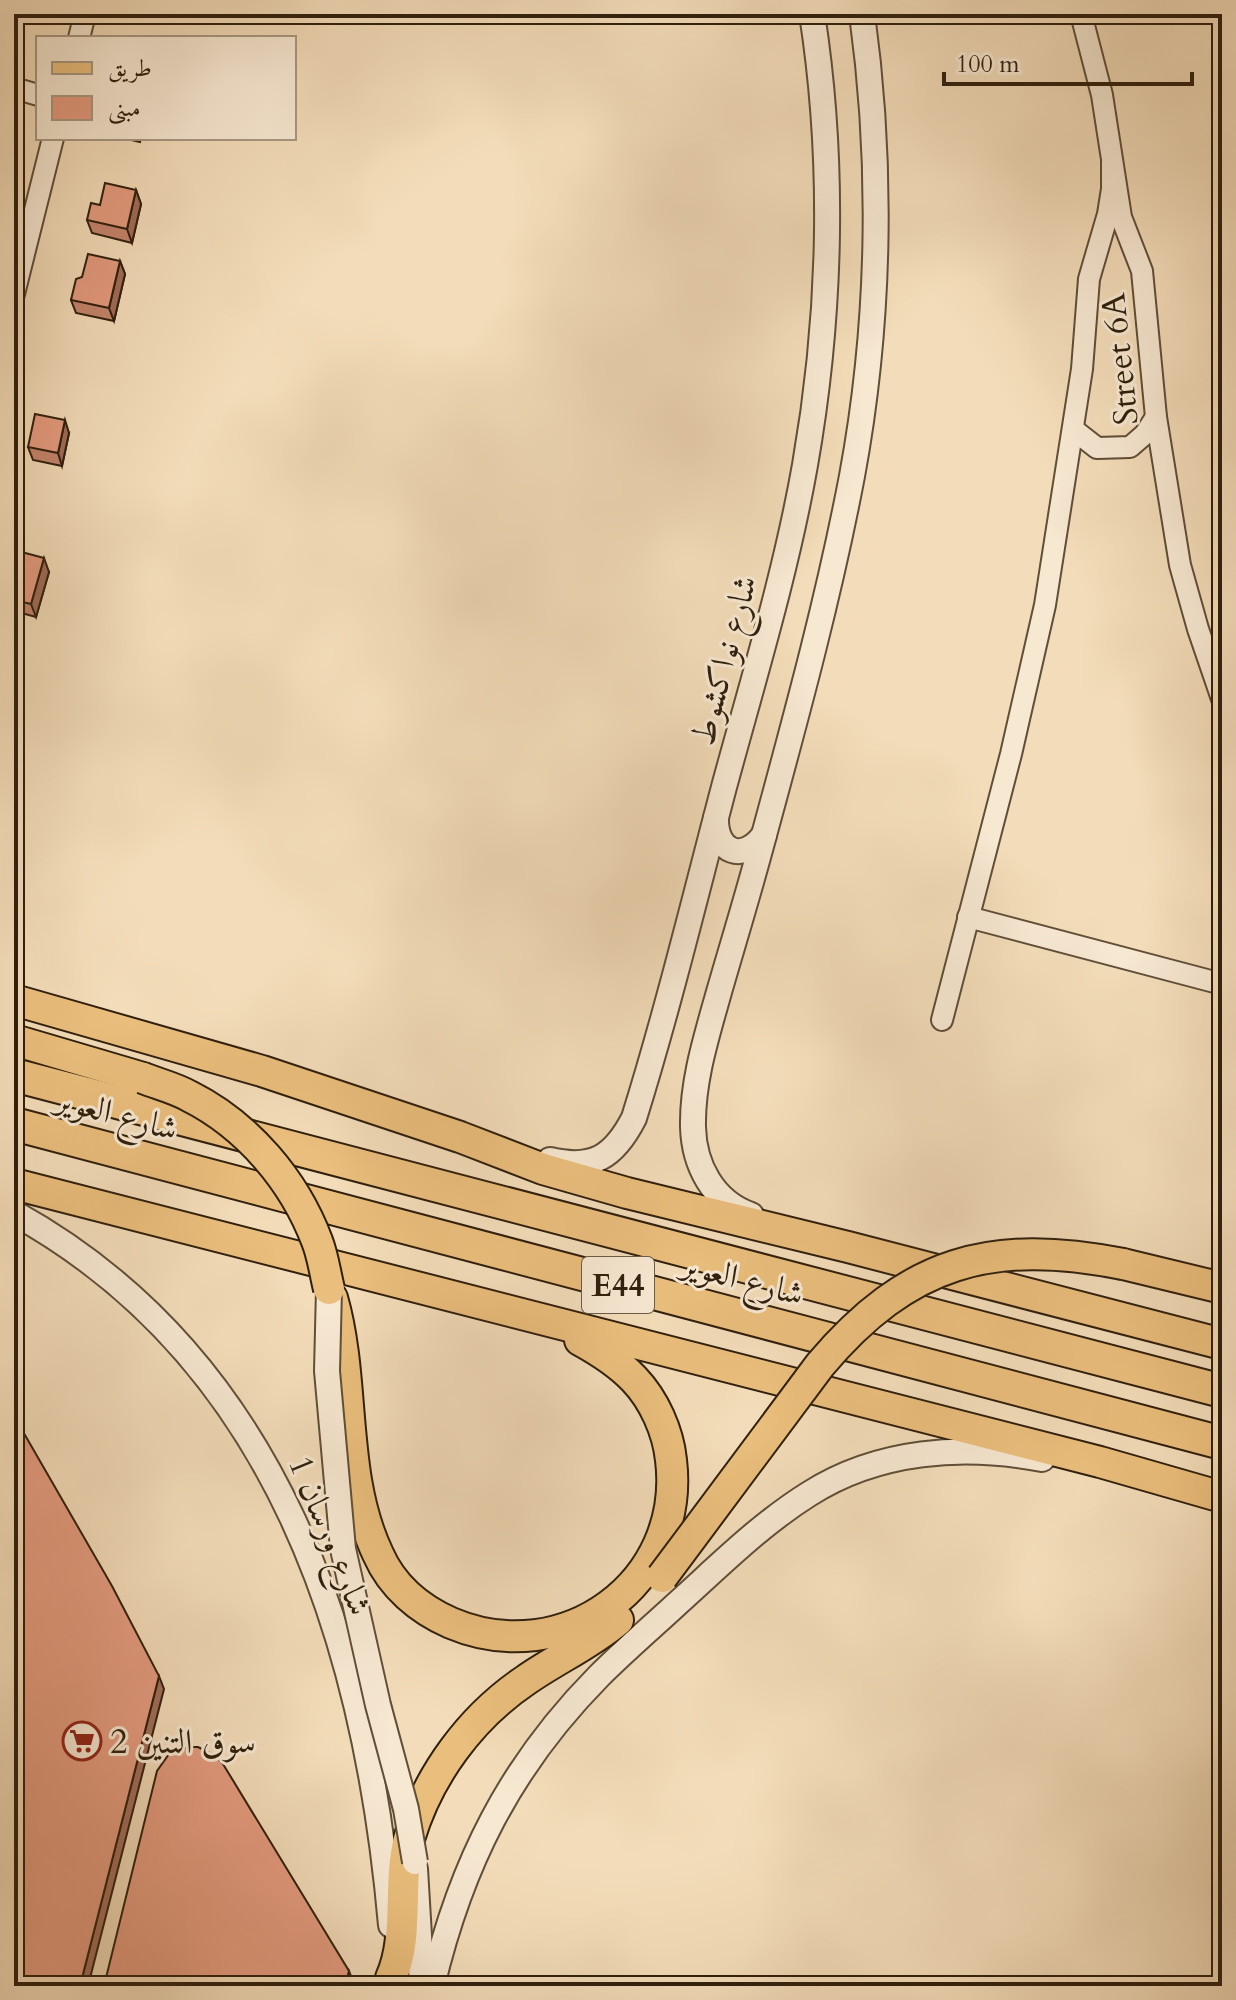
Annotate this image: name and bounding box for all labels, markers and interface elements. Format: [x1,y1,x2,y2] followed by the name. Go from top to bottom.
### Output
[36,36,296,140] legend
[944,36,1192,86] scale bar
[956,48,1020,81] text: 100 m
[108,52,152,85] text: طريق
[108,92,141,125] text: مبنى
[1090,290,1150,427] street label: Street 6A
[679,570,774,752] street label: شارع نواكشوط
[46,1075,183,1157] street label: شارع العوير
[672,1240,809,1322] street label: شارع العوير
[582,1257,654,1313] road number: E44
[273,1449,383,1624] street label: شارع ورسان 1
[110,1719,256,1765] place label: سوق التنين 2
[61,1720,103,1762] supermarket icon: سوق التنين 2

